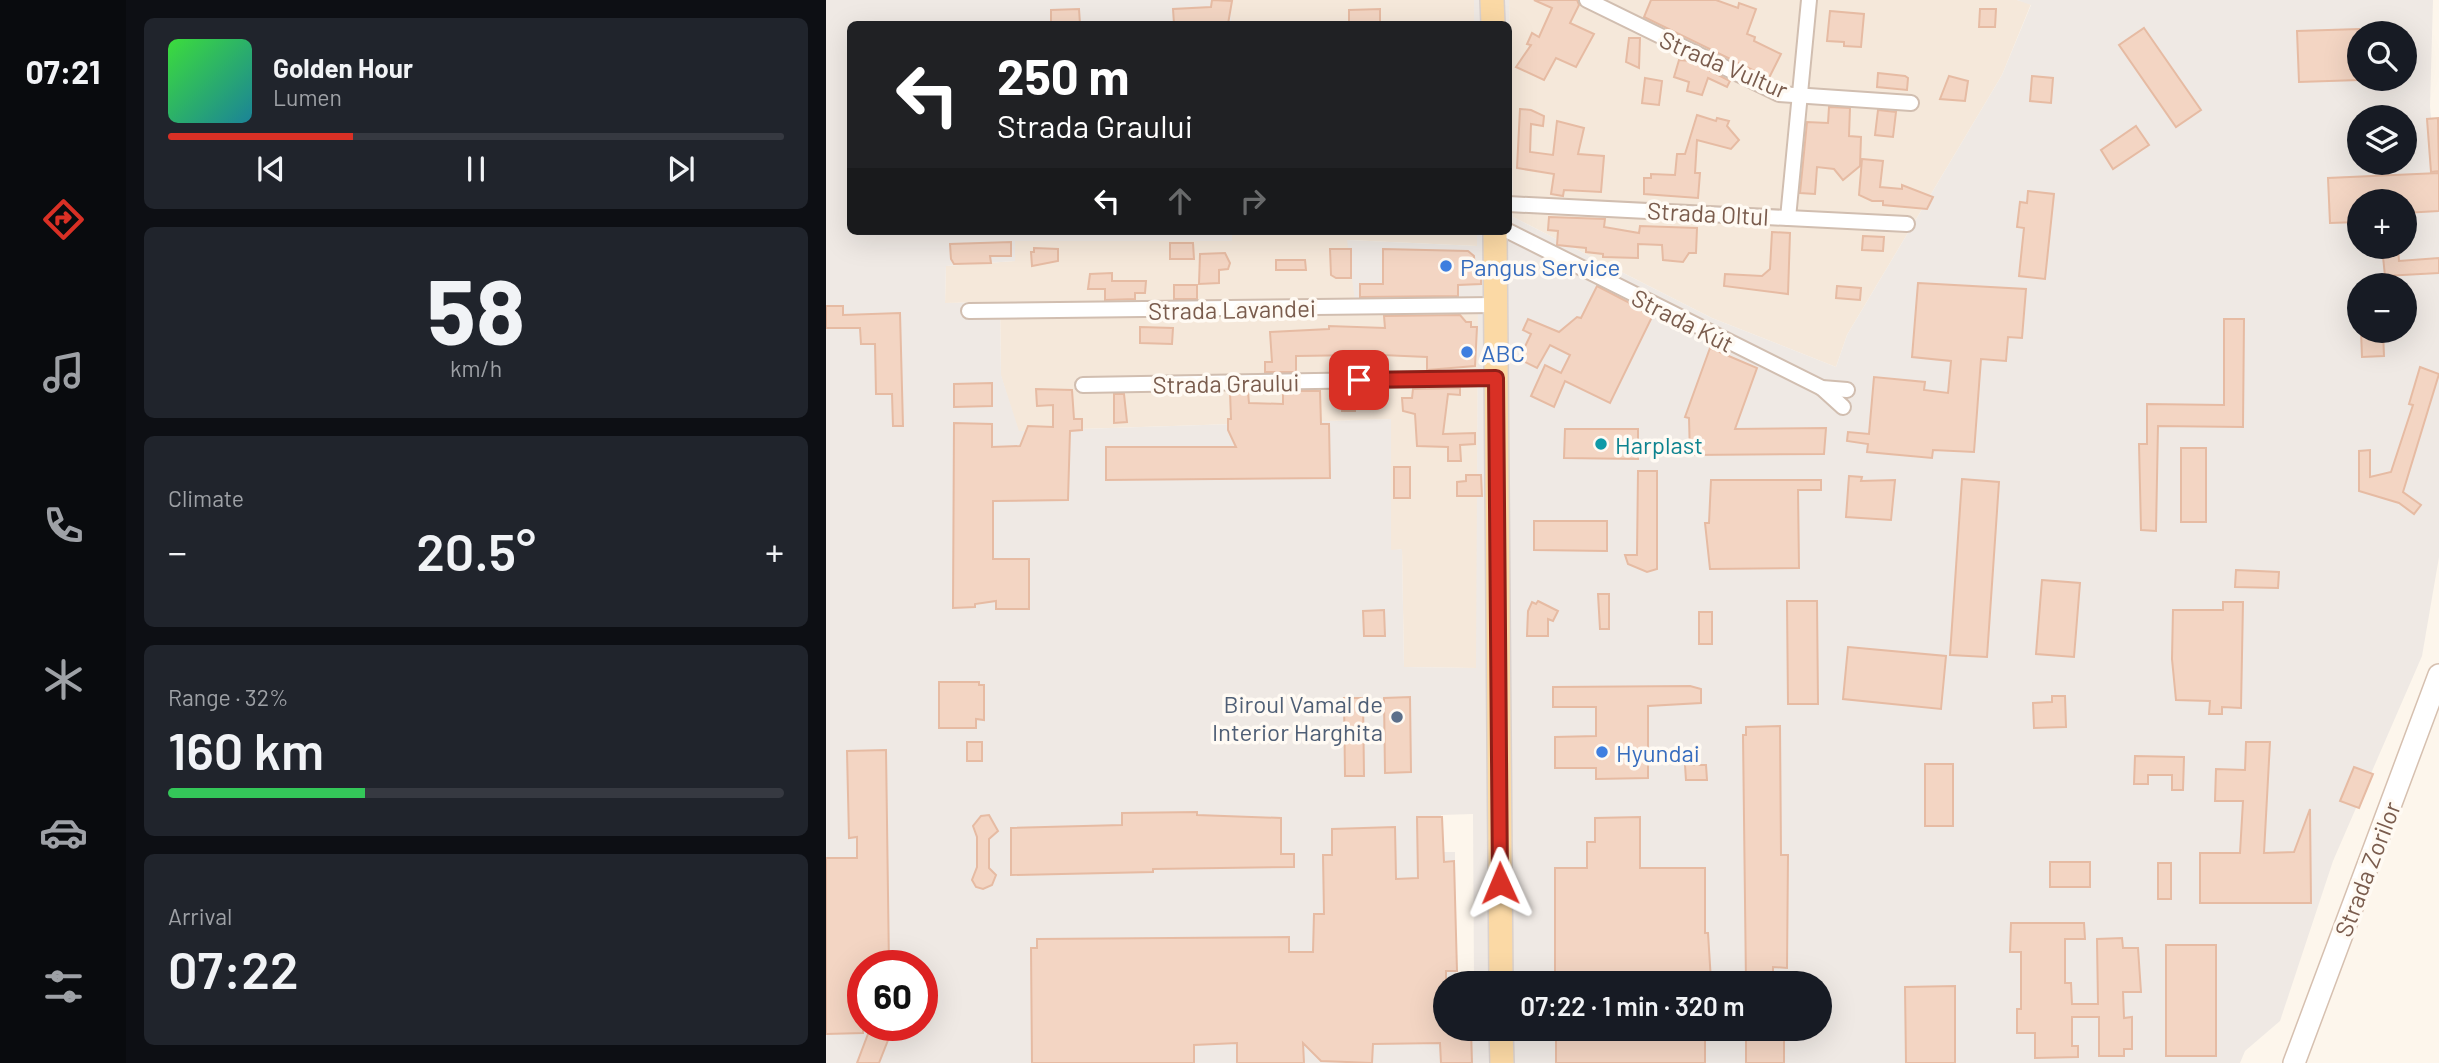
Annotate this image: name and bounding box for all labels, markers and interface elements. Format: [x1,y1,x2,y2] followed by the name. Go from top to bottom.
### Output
[2347,21,2417,343] map controls
[2347,21,2417,91] button: search
[1655,24,1793,104] street label: Strada Vultur
[997,46,1130,105] text: 250 m
[882,49,973,140] icon: left
[26,52,100,90] text: 07:21
[273,52,413,83] text: Golden Hour
[273,83,342,111] text: Lumen
[2347,105,2417,175] button: layers
[997,106,1193,144] text: Strada Graului
[252,150,290,188] icon: previous
[457,150,495,188] icon: pause
[662,150,700,188] icon: next
[1088,182,1126,220] icon: left
[1161,182,1199,220] icon: ahead
[1234,182,1272,220] icon: right
[2347,189,2417,259] button: +
[39,195,88,244] icon: directions
[1647,195,1769,231] street label: Strada Oltul
[1460,252,1620,281] place label: Pangus Service
[427,254,525,363] text: 58
[1438,258,1454,274] marker: Pangus Service
[2347,273,2417,343] button: −
[1627,282,1739,358] street label: Strada Kút
[1148,293,1316,325] street label: Strada Lavandei
[1481,338,1525,367] place label: ABC
[1459,344,1475,360] marker: ABC
[39,348,88,397] icon: music
[1329,350,1389,410] pin
[450,354,502,382] text: km/h
[1340,361,1378,399] icon: arrive
[1152,367,1300,399] street label: Strada Graului
[1615,430,1703,459] place label: Harplast
[1593,436,1609,452] marker: Harplast
[168,484,244,512] text: Climate
[39,501,88,550] icon: phone
[416,519,536,581] text: 20.5°
[168,528,187,574] text: −
[765,528,784,574] text: +
[39,655,88,704] icon: climate
[168,683,289,711] text: Range · 32%
[1212,689,1383,746] place label: Biroul Vamal de Interior Harghita
[1389,709,1405,725] marker: Biroul Vamal de Interior Harghita
[168,718,324,780] text: 160 km
[1616,738,1700,767] place label: Hyundai
[1594,744,1610,760] marker: Hyundai
[2328,797,2406,941] street label: Strada Zorilor
[39,808,88,857] icon: car
[1463,846,1537,920] position arrow
[168,902,232,930] text: Arrival
[168,937,299,999] text: 07:22
[847,950,938,1041] speed limit sign: 60
[39,962,88,1011] icon: filters
[1520,990,1745,1021] text: 07:22 · 1 min · 320 m

